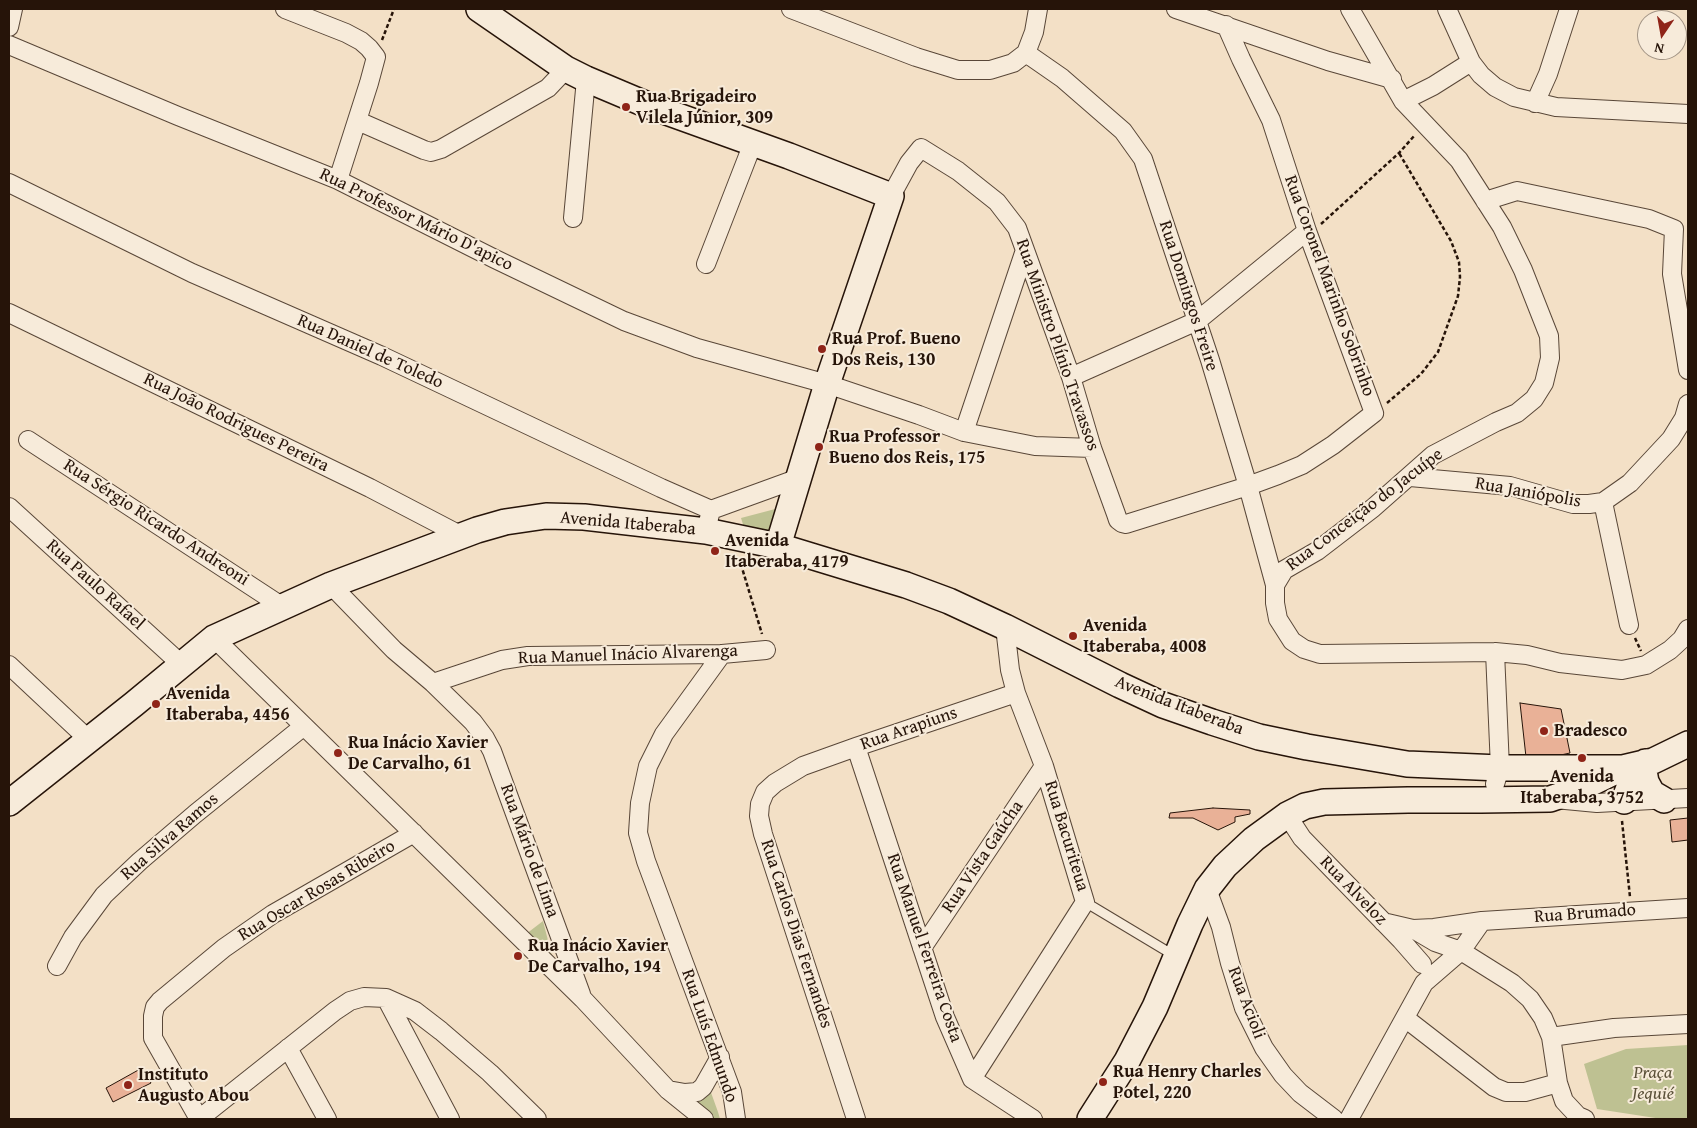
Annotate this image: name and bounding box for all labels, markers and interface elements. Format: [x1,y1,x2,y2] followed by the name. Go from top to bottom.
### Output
[1637,10,1687,60] north arrow
[1652,38,1666,59] text: N
[636,86,773,128] place label: Rua Brigadeiro Vilela Júnior, 309
[620,101,632,113] marker: Rua Brigadeiro Vilela Júnior, 309
[316,164,516,276] street label: Rua Professor Mário D'apico
[1279,173,1379,399] street label: Rua Coronel Marinho Sobrinho
[1153,218,1223,374] street label: Rua Domingos Freire
[1011,236,1103,454] street label: Rua Ministro Plínio Travassos
[294,310,446,394] street label: Rua Daniel de Toledo
[832,328,961,370] place label: Rua Prof. Bueno Dos Reis, 130
[816,343,828,355] marker: Rua Prof. Bueno Dos Reis, 130
[140,369,332,477] street label: Rua João Rodrigues Pereira
[829,426,985,468] place label: Rua Professor Bueno dos Reis, 175
[813,441,825,453] marker: Rua Professor Bueno dos Reis, 175
[1282,444,1448,576] street label: Rua Conceição do Jacuípe
[59,455,253,591] street label: Rua Sérgio Ricardo Andreoni
[1473,473,1583,513] street label: Rua Janiópolis
[559,507,697,541] street label: Avenida Itaberaba
[725,530,849,572] place label: Avenida Itaberaba, 4179
[41,535,149,635] street label: Rua Paulo Rafael
[709,545,721,557] marker: Avenida Itaberaba, 4179
[1083,615,1207,658] place label: Avenida Itaberaba, 4008
[1067,630,1079,642] marker: Avenida Itaberaba, 4008
[518,640,738,670] street label: Rua Manuel Inácio Alvarenga
[1112,672,1246,740] street label: Avenida Itaberaba
[166,683,290,726] place label: Avenida Itaberaba, 4456
[150,698,162,710] marker: Avenida Itaberaba, 4456
[858,702,960,756] street label: Rua Arapiuns
[1554,720,1627,742] place label: Bradesco
[1538,725,1550,737] marker: Bradesco
[348,732,488,774] place label: Rua Inácio Xavier De Carvalho, 61
[332,747,344,759] marker: Rua Inácio Xavier De Carvalho, 61
[1576,752,1588,764] marker: Avenida Itaberaba, 3752
[1520,766,1644,809] place label: Avenida Itaberaba, 3752
[1039,778,1093,894] street label: Rua Bacuriteua
[495,781,563,921] street label: Rua Mário de Lima
[117,789,223,885] street label: Rua Silva Ramos
[938,797,1028,917] street label: Rua Vista Gaúcha
[235,836,399,946] street label: Rua Oscar Rosas Ribeiro
[755,837,837,1031] street label: Rua Carlos Dias Fernandes
[881,851,967,1045] street label: Rua Manuel Ferreira Costa
[1315,852,1391,930] street label: Rua Alveloz
[1533,900,1637,928] street label: Rua Brumado
[528,935,668,978] place label: Rua Inácio Xavier De Carvalho, 194
[512,950,524,962] marker: Rua Inácio Xavier De Carvalho, 194
[1222,964,1270,1042] street label: Rua Acioli
[676,967,742,1105] street label: Rua Luís Edmundo
[1113,1061,1262,1104] place label: Rua Henry Charles Potel, 220
[1632,1062,1674,1104] park label: Praça Jequié
[138,1064,249,1106] place label: Instituto Augusto Abou
[1097,1076,1109,1088] marker: Rua Henry Charles Potel, 220
[122,1079,134,1091] marker: Instituto Augusto Abou

